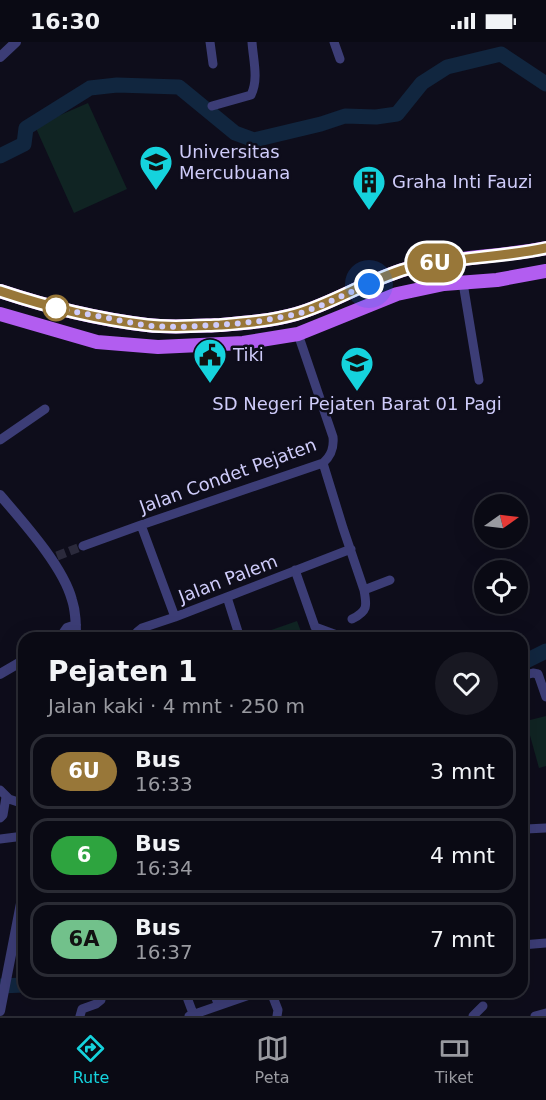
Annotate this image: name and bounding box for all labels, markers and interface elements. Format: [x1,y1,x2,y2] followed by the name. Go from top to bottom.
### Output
[30,9,100,34] text: 16:30
[179,141,290,183] place label: Universitas Mercubuana
[138,144,174,191] school or university icon: Universitas Mercubuana
[351,164,387,211] building icon: Graha Inti Fauzi
[392,171,533,192] place label: Graha Inti Fauzi
[408,244,462,282] line badge: 6U
[419,251,451,275] text: 6U
[354,269,384,299] your location
[43,295,69,321] unlabelled marker
[192,337,228,384] public building icon: Tiki
[232,344,264,365] place label: Tiki
[339,345,375,392] school or university icon: SD Negeri Pejaten Barat 01 Pagi
[212,393,502,414] place label: SD Negeri Pejaten Barat 01 Pagi
[136,434,319,518] street label: Jalan Condet Pejaten
[474,494,528,548] north arrow
[474,494,528,614] map controls
[174,550,280,607] street label: Jalan Palem
[474,560,528,614] button: locate
[435,652,498,715] button: heart
[48,655,198,688] text: Pejaten 1
[48,694,305,718] text: Jalan kaki · 4 mnt · 250 m
[135,747,181,772] text: Bus
[68,759,100,783] text: 6U
[430,759,495,784] text: 3 mnt
[135,772,193,796] text: 16:33
[135,831,181,856] text: Bus
[77,843,91,867] text: 6
[430,843,495,868] text: 4 mnt
[135,856,193,880] text: 16:34
[135,915,181,940] text: Bus
[69,927,99,951] text: 6A
[430,927,495,952] text: 7 mnt
[135,940,193,964] text: 16:37
[73,1032,109,1087] tab: Rute
[255,1032,290,1087] tab: Peta
[435,1032,473,1087] tab: Tiket

